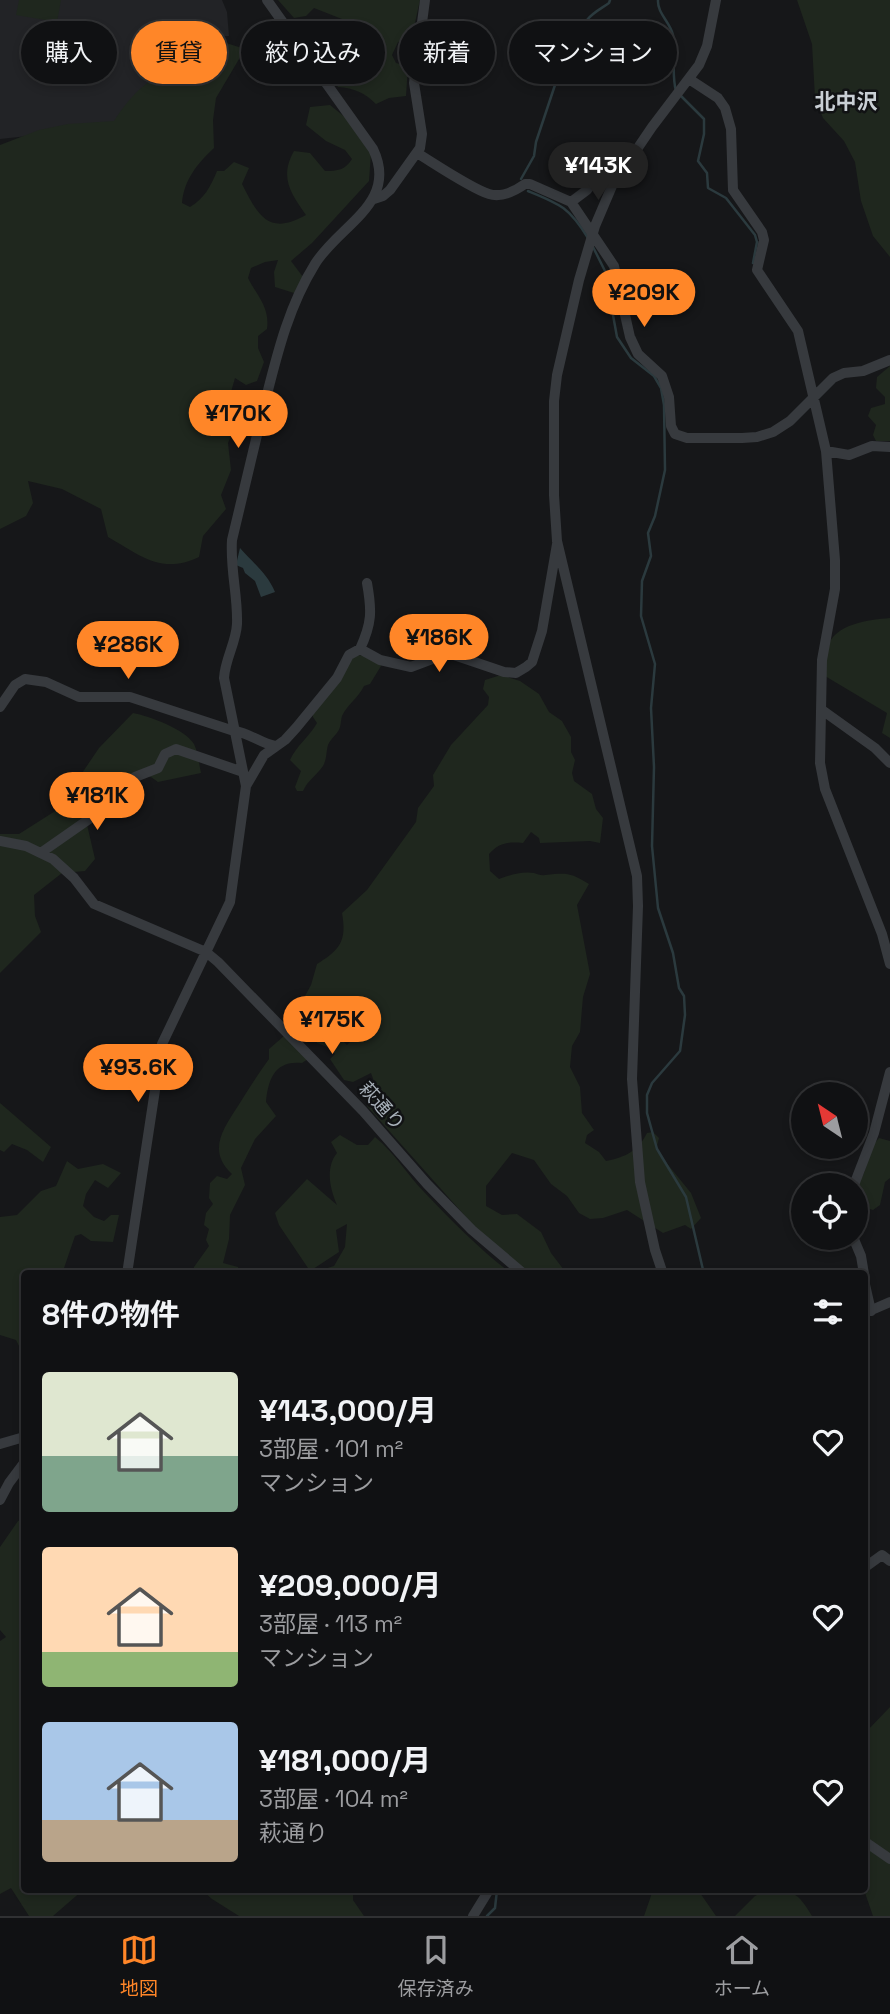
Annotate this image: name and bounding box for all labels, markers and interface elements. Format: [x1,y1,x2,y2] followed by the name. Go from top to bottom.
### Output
[21,21,117,84] chip: 購入
[131,21,227,84] chip: 賃貸
[241,21,385,84] chip: 絞り込み
[399,21,495,84] chip: 新着
[509,21,677,84] chip: マンション
[815,88,878,115] district label: 北中沢
[549,142,647,202] pin: ¥143K
[564,150,632,180] text: ¥143K
[595,270,693,329] pin: ¥209K
[608,277,680,307] text: ¥209K
[189,391,287,450] pin: ¥170K
[205,398,271,428] text: ¥170K
[390,614,488,674] pin: ¥186K
[79,622,177,681] pin: ¥286K
[405,622,473,652] text: ¥186K
[93,629,163,659] text: ¥286K
[48,772,146,832] pin: ¥181K
[65,780,129,810] text: ¥181K
[283,996,381,1056] pin: ¥175K
[299,1004,365,1034] text: ¥175K
[81,1044,195,1104] pin: ¥93.6K
[99,1052,177,1082] text: ¥93.6K
[354,1076,410,1136] street label: 萩通り
[791,1082,868,1158] north arrow
[791,1082,868,1250] map controls
[791,1173,868,1250] button: locate
[809,1293,847,1331] icon: filters
[42,1295,180,1334] text: 8件の物件
[259,1391,437,1430] text: ¥143,000/月
[98,1400,182,1484] icon: home
[809,1423,847,1461] icon: heart
[259,1434,403,1464] text: 3部屋 · 101 m²
[259,1468,374,1498] text: マンション
[259,1566,442,1605] text: ¥209,000/月
[98,1575,182,1659] icon: home
[809,1598,847,1636] icon: heart
[259,1609,402,1639] text: 3部屋 · 113 m²
[259,1643,374,1673] text: マンション
[259,1741,431,1780] text: ¥181,000/月
[98,1750,182,1834] icon: home
[809,1773,847,1811] icon: heart
[259,1784,408,1814] text: 3部屋 · 104 m²
[259,1818,328,1848] text: 萩通り
[120,1931,158,2001] tab: 地図
[398,1931,474,2001] tab: 保存済み
[714,1931,770,2001] tab: ホーム

